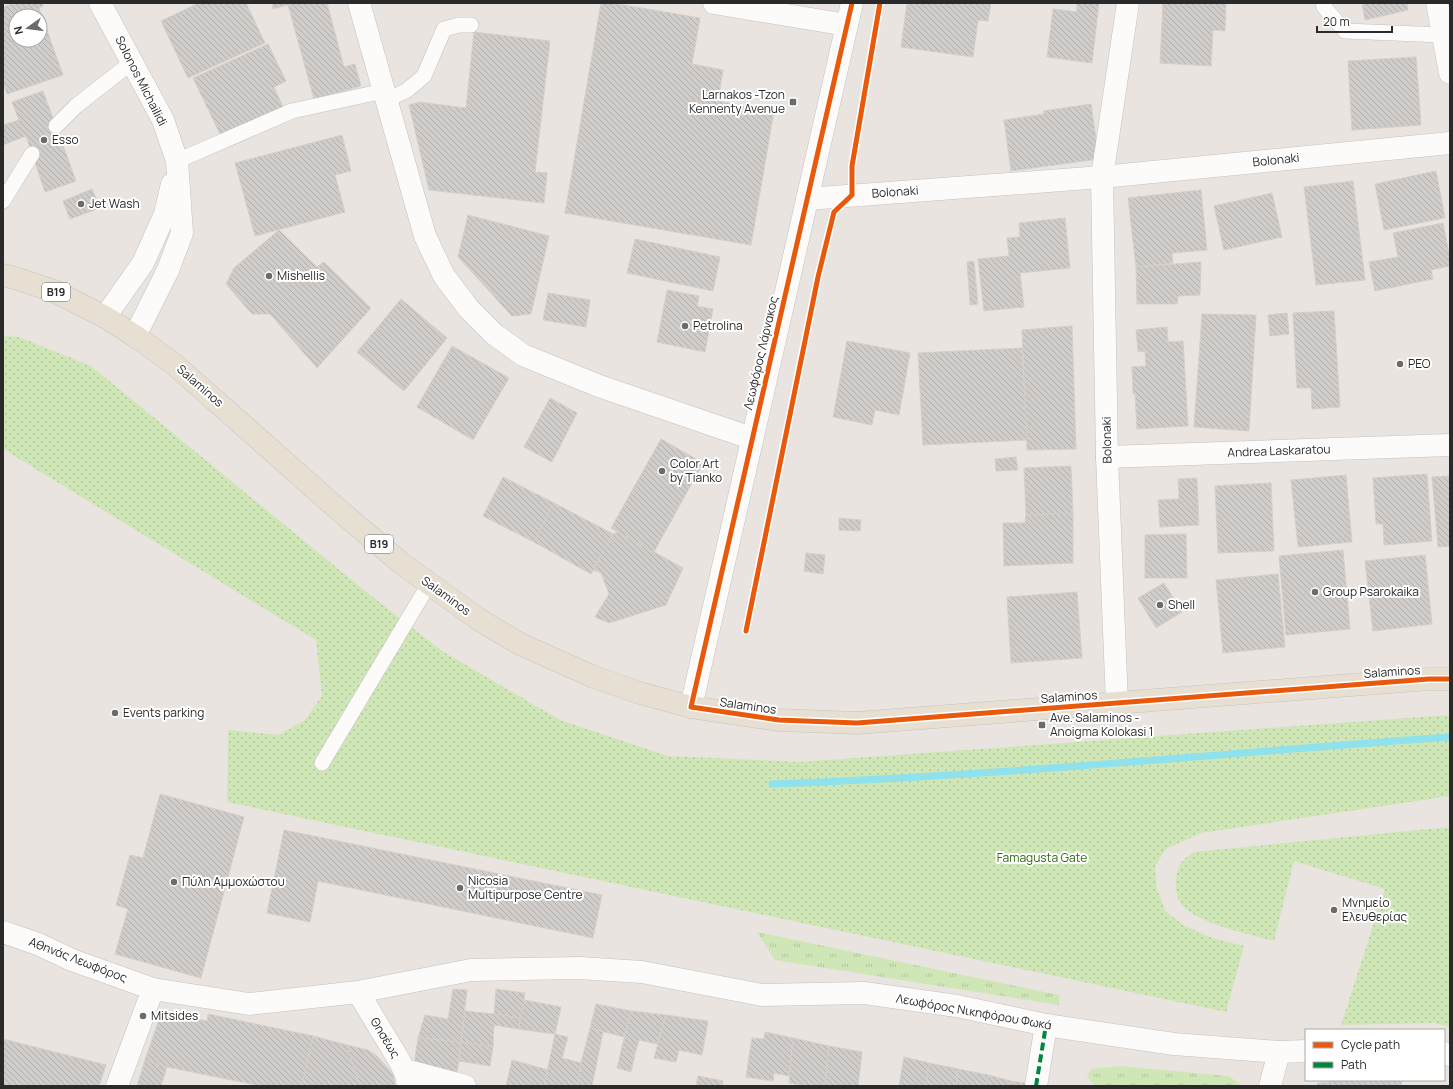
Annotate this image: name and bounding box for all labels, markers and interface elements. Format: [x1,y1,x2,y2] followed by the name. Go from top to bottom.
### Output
[8,8,48,48] north arrow
[1317,8,1392,34] scale bar
[1323,13,1350,30] text: 20 m
[10,25,26,36] text: N
[111,33,171,129] street label: Solonos Michailidi
[689,86,785,117] place label: Larnakos -Tzon Kennenty Avenue
[788,97,798,107] marker: Larnakos -Tzon Kennenty Avenue
[52,131,79,148] place label: Esso
[39,135,49,145] marker: Esso
[1252,149,1300,170] street label: Bolonaki
[871,181,919,202] street label: Bolonaki
[89,195,140,212] place label: Jet Wash
[76,199,86,209] marker: Jet Wash
[277,267,325,284] place label: Mishellis
[264,271,274,281] marker: Mishellis
[42,283,70,301] road number: B19
[739,294,782,411] street label: Λεωφόρος Λάρνακος
[693,317,743,334] place label: Petrolina
[680,321,690,331] marker: Petrolina
[1408,355,1431,372] place label: PEO
[1395,359,1405,369] marker: PEO
[173,361,227,411] street label: Salaminos
[1098,416,1115,464] street label: Bolonaki
[1227,440,1331,461] street label: Andrea Laskaratou
[670,455,722,486] place label: Color Art by Tianko
[657,466,667,476] marker: Color Art by Tianko
[365,535,393,553] road number: B19
[418,572,474,619] street label: Salaminos
[1323,583,1419,600] place label: Group Psarokaika
[1310,587,1320,597] marker: Group Psarokaika
[1168,596,1195,613] place label: Shell
[1155,600,1165,610] marker: Shell
[1363,661,1421,682] street label: Salaminos
[1040,686,1098,707] street label: Salaminos
[719,693,777,718] street label: Salaminos
[123,704,204,721] place label: Events parking
[110,708,120,718] marker: Events parking
[1050,709,1153,740] place label: Ave. Salaminos - Anoigma Kolokasi 1
[1037,720,1047,730] marker: Ave. Salaminos - Anoigma Kolokasi 1
[997,849,1087,866] park label: Famagusta Gate
[468,872,583,903] place label: Nicosia Multipurpose Centre
[182,873,285,890] place label: Πύλη Αμμοχώστου
[169,877,179,887] marker: Πύλη Αμμοχώστου
[455,883,465,893] marker: Nicosia Multipurpose Centre
[1342,894,1408,925] place label: Μνημείο Ελευθερίας
[1329,905,1339,915] marker: Μνημείο Ελευθερίας
[27,933,130,986] street label: Αθηνάς Λεωφόρος
[895,989,1053,1034] street label: Λεωφόρος Νικηφόρου Φωκά
[151,1007,198,1024] place label: Mitsides
[138,1011,148,1021] marker: Mitsides
[367,1014,404,1062] street label: Θησέως
[1305,1029,1445,1081] legend
[1341,1036,1400,1053] text: Cycle path
[1341,1056,1367,1073] text: Path

